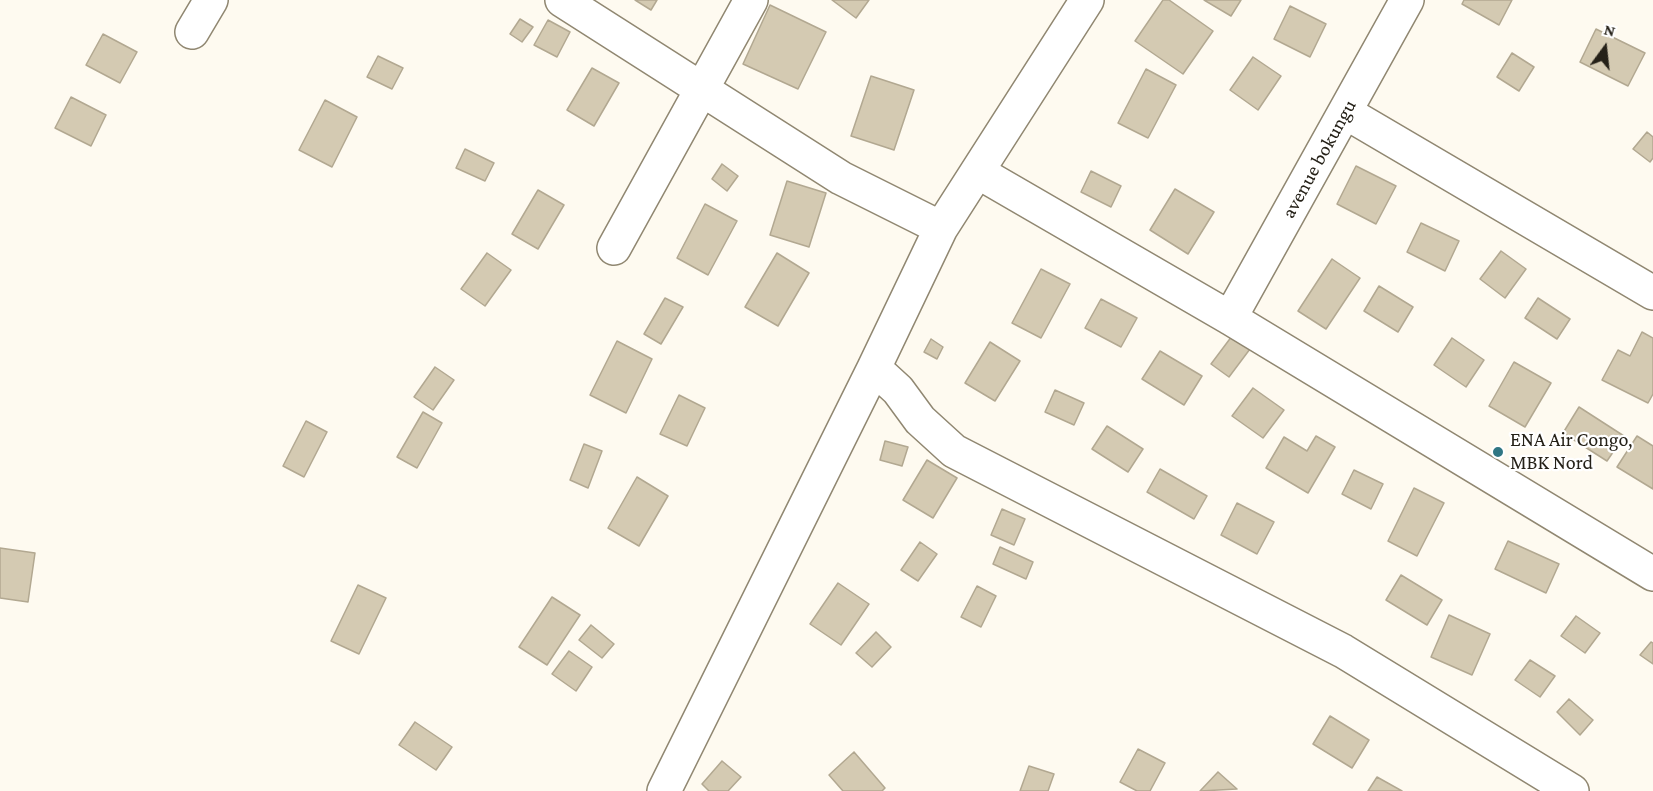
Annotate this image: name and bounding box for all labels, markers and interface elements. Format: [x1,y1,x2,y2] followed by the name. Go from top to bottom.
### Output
[1575,18,1635,78] north arrow
[1602,21,1617,40] text: N
[1276,95,1362,223] street label: avenue bokungu
[1510,428,1633,475] place label: ENA Air Congo, MBK Nord
[1491,445,1505,459] marker: ENA Air Congo, MBK Nord

